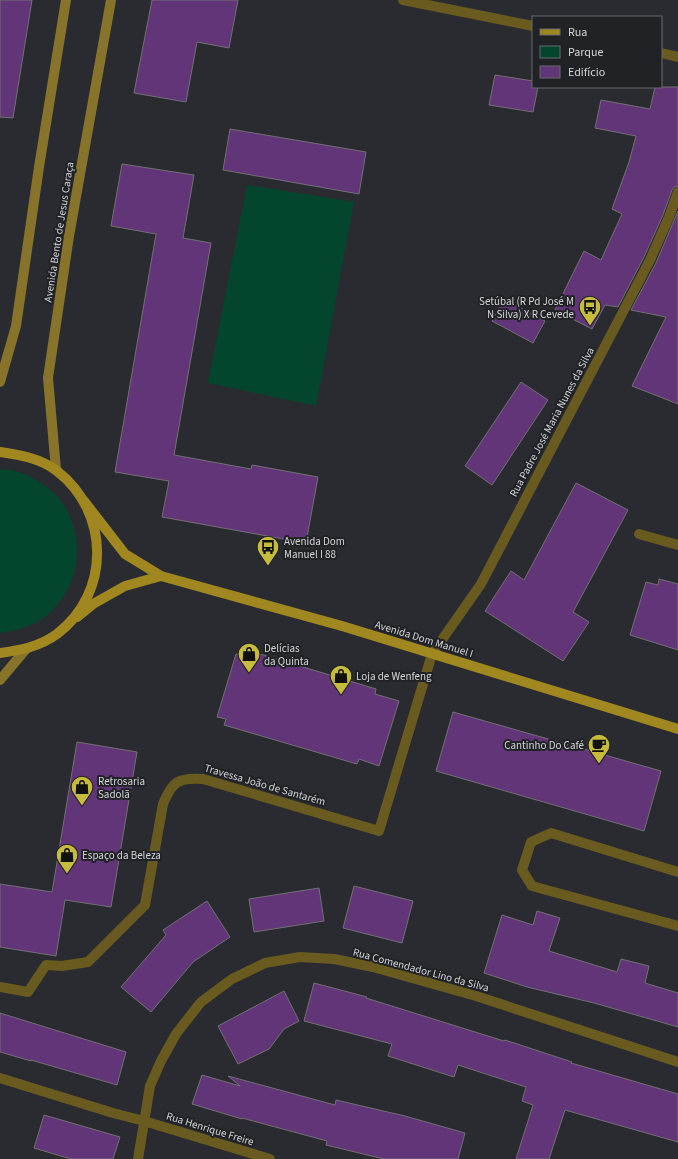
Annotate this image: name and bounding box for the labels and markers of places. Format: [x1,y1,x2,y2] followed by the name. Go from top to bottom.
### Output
[479,294,575,322] place label: Setúbal (R Pd José M N Silva) X R Cevede
[577,294,603,327] bus stop icon: Setúbal (R Pd José M N Silva) X R Cevede
[255,534,281,567] bus stop icon: Avenida Dom Manuel I 88
[284,534,345,562] place label: Avenida Dom Manuel I 88
[236,641,262,674] shop icon: Delícias da Quinta
[264,641,309,669] place label: Delícias da Quinta
[328,663,354,696] shop icon: Loja de Wenfeng
[356,669,432,684] place label: Loja de Wenfeng
[586,732,612,765] cafe icon: Cantinho Do Café
[504,738,585,753] place label: Cantinho Do Café
[69,774,95,807] shop icon: Retrosaria Sadolã
[98,774,145,802] place label: Retrosaria Sadolã
[54,842,80,875] shop icon: Espaço da Beleza
[82,848,161,863] place label: Espaço da Beleza

